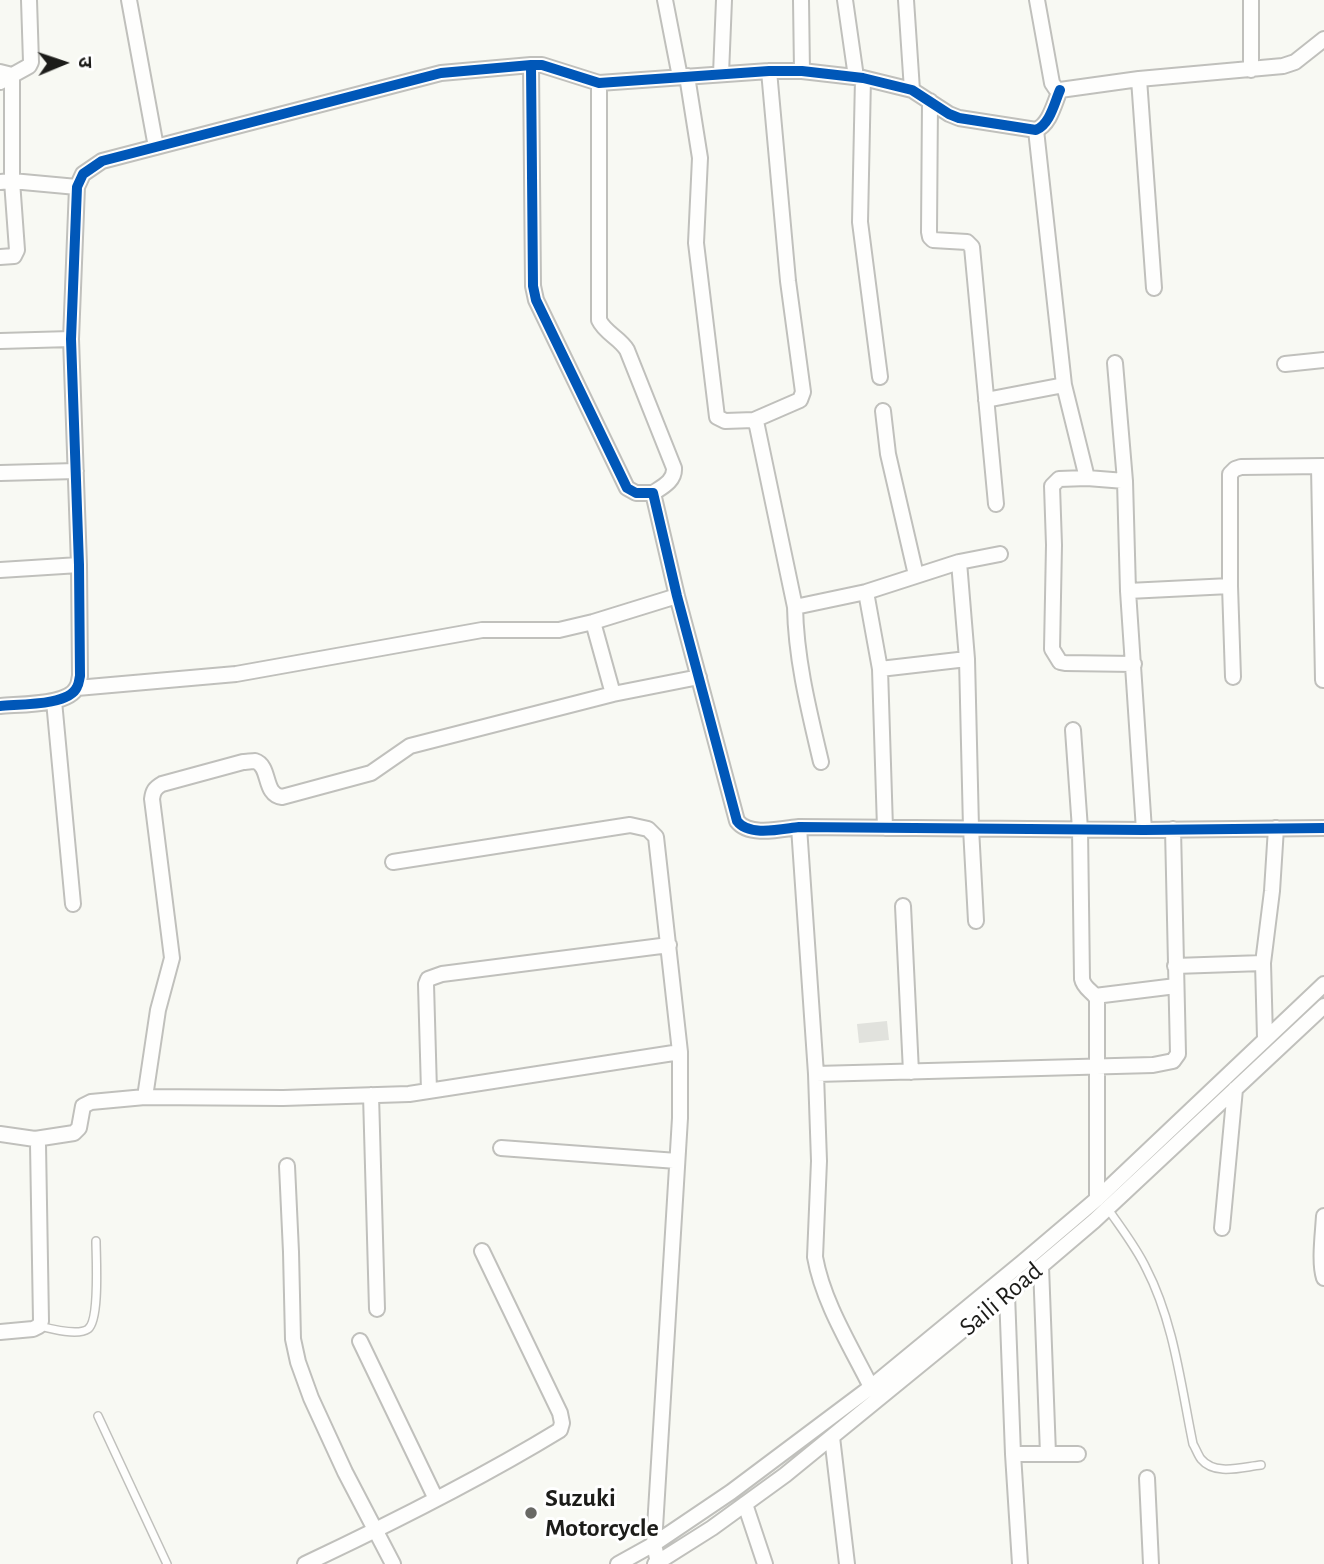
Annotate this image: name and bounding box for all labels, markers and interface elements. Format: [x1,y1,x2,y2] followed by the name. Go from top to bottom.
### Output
[28,28,98,98] north arrow
[75,56,94,68] text: उ
[953,1255,1049,1343] street label: Saili Road
[545,1482,659,1544] place label: Suzuki Motorcycle
[523,1505,539,1521] marker: Suzuki Motorcycle

